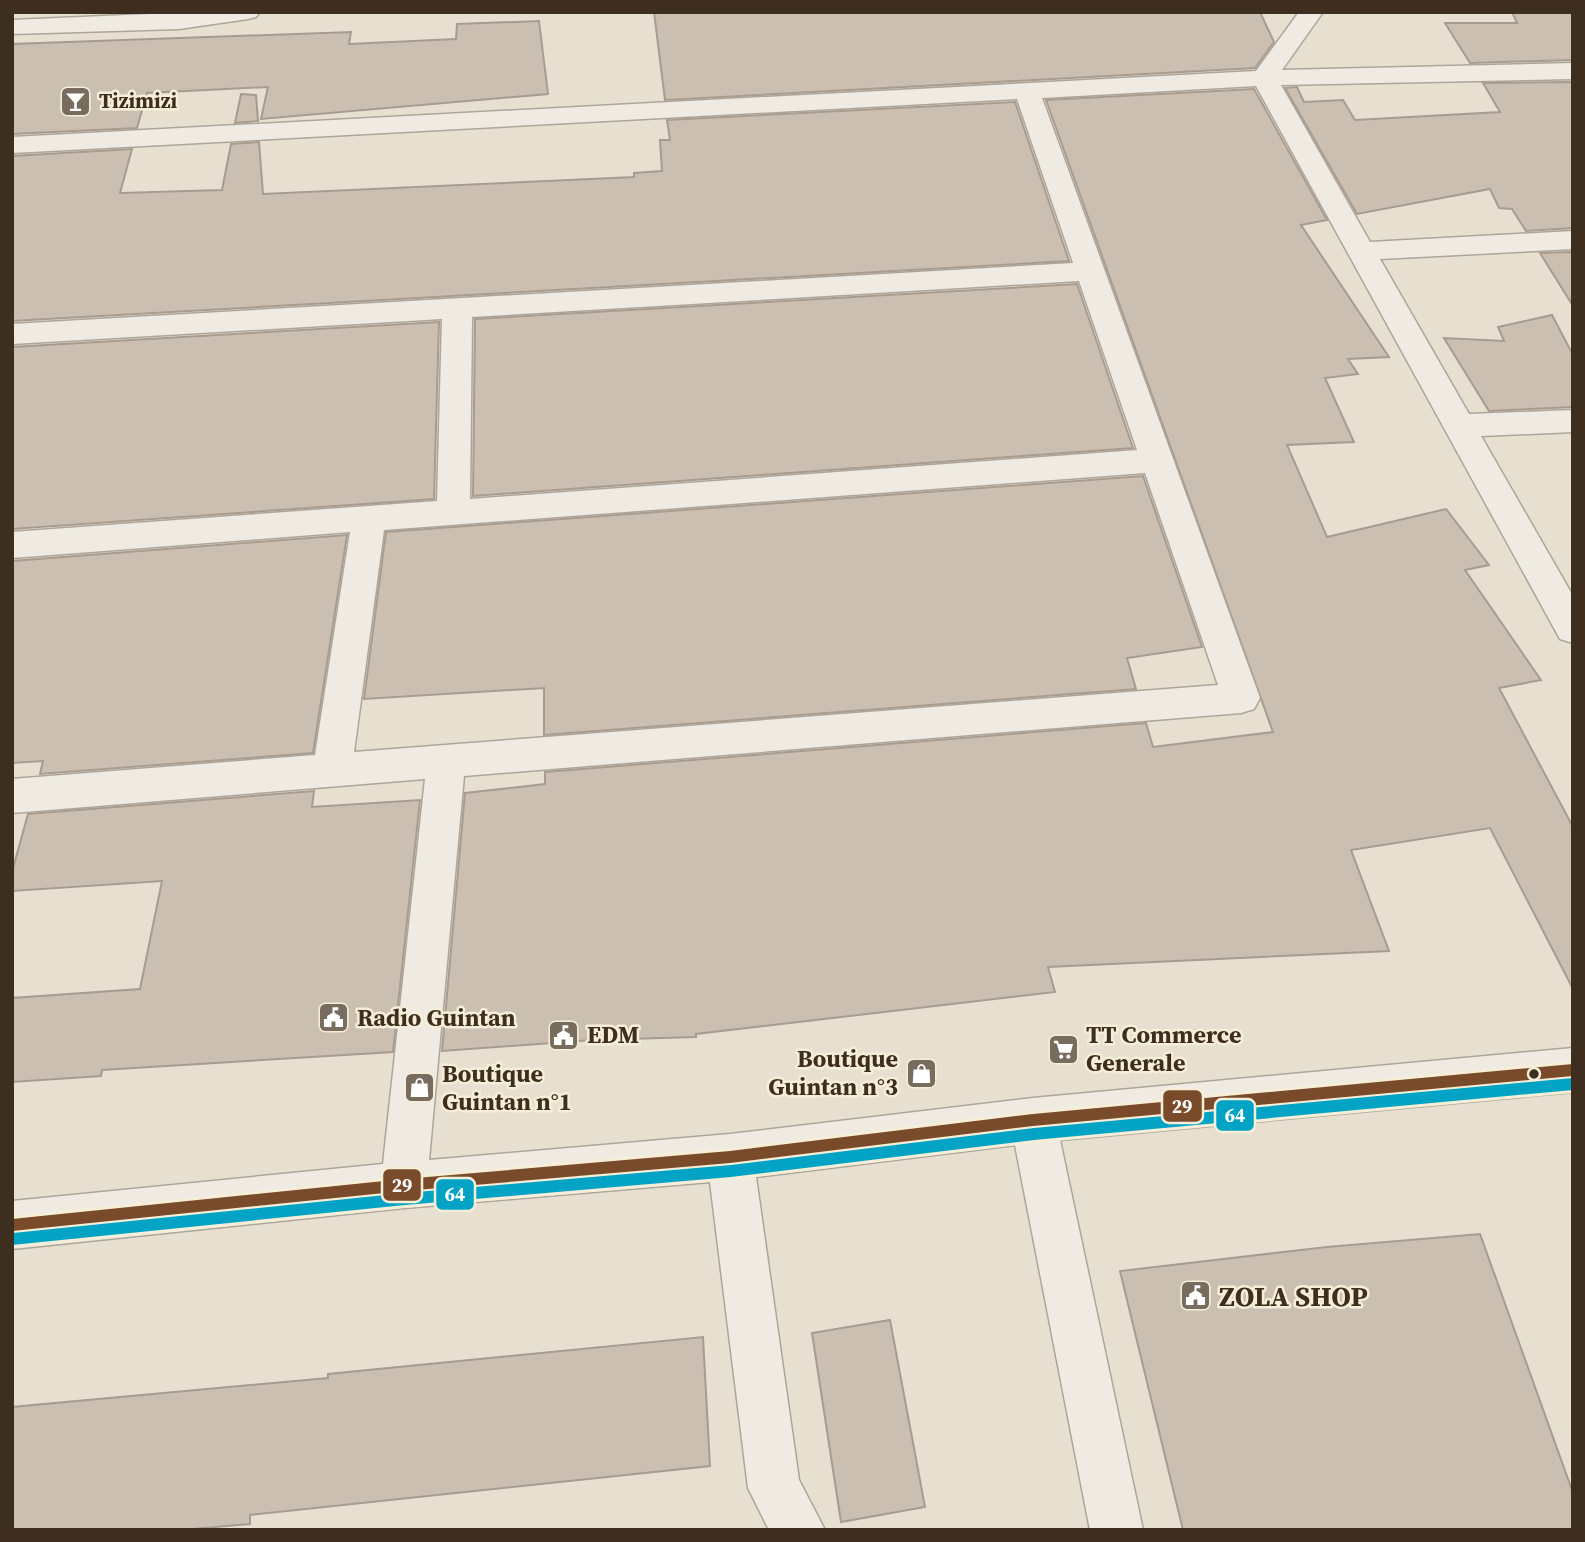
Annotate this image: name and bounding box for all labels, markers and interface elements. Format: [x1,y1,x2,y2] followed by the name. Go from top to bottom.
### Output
[59,84,93,118] bar icon: Tizimizi
[99,86,177,115] place label: Tizimizi
[317,1001,351,1035] public building icon: Radio Guintan
[357,1001,516,1034] place label: Radio Guintan
[547,1018,581,1052] public building icon: EDM
[587,1018,639,1051] place label: EDM
[1086,1018,1241,1079] place label: TT Commerce Generale
[1046,1032,1080,1066] supermarket icon: TT Commerce Generale
[768,1042,898,1103] place label: Boutique Guintan n°3
[904,1056,938,1090] shop icon: Boutique Guintan n°3
[442,1057,572,1118] place label: Boutique Guintan n°1
[1527,1067,1541,1081] unlabelled marker
[402,1071,436,1105] shop icon: Boutique Guintan n°1
[1162,1089,1203,1123] line badge: 29
[1172,1093,1192,1119] text: 29
[1215,1099,1255,1132] line badge: 64
[1225,1102,1245,1128] text: 64
[382,1168,422,1202] line badge: 29
[392,1172,412,1198] text: 29
[435,1178,475,1211] line badge: 64
[445,1181,465,1207] text: 64
[1219,1277,1368,1315] place label: ZOLA SHOP
[1179,1279,1213,1313] public building icon: ZOLA SHOP

